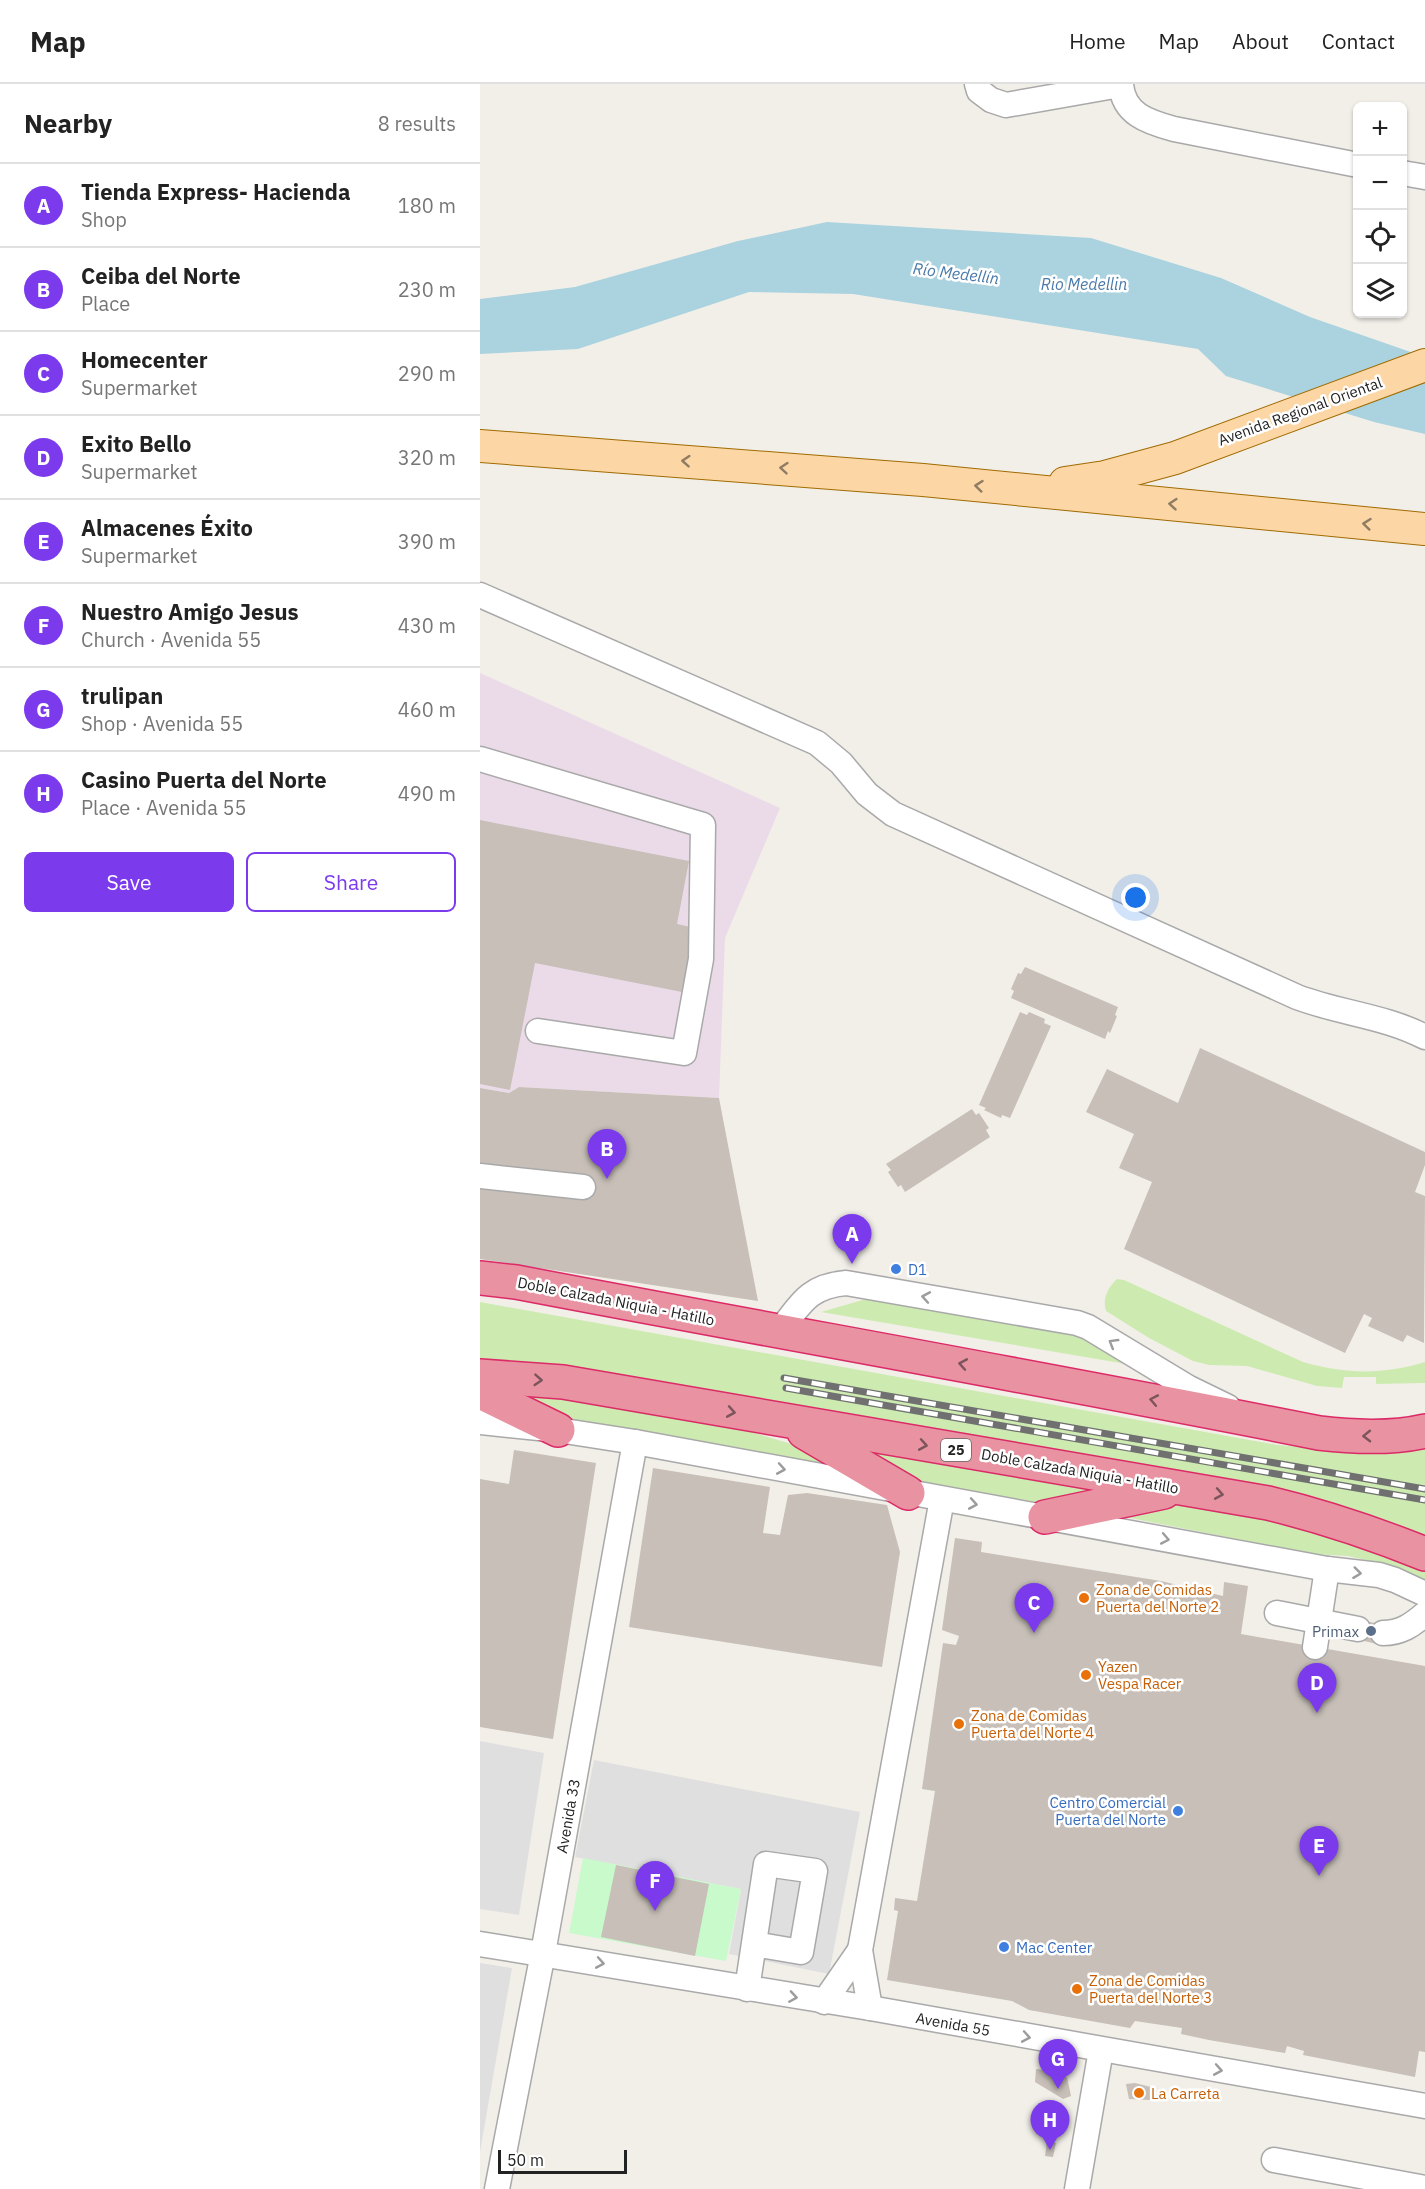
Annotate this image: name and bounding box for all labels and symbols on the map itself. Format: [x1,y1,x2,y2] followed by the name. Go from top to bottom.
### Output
[912,258,1000,288] water label: Río Medellín
[1041,274,1127,294] water label: Rio Medellin
[1215,372,1385,450] street label: Avenida Regional Oriental
[682,455,691,468] one-way arrow
[780,462,789,475] one-way arrow
[974,480,983,493] one-way arrow
[1168,498,1177,511] one-way arrow
[1362,518,1371,531] one-way arrow
[1121,883,1150,912] your location
[588,1130,626,1179] pin: B
[832,1214,872,1264] pin: A
[908,1260,927,1279] place label: D1
[889,1262,903,1276] marker: D1
[516,1273,716,1329] street label: Doble Calzada Niquia - Hatillo
[921,1291,931,1304] one-way arrow
[1109,1338,1119,1350] one-way arrow
[958,1358,968,1371] one-way arrow
[534,1373,543,1386] one-way arrow
[1149,1394,1159,1407] one-way arrow
[725,1405,735,1418] one-way arrow
[1362,1429,1371,1442] one-way arrow
[918,1438,928,1450] one-way arrow
[941,1439,971,1461] road number: 25
[980,1444,1180,1498] street label: Doble Calzada Niquia - Hatillo
[776,1462,786,1475] one-way arrow
[1213,1487,1223,1500] one-way arrow
[968,1497,978,1510] one-way arrow
[1160,1532,1170,1545] one-way arrow
[1353,1566,1362,1578] one-way arrow
[1096,1580,1219,1616] place label: Zona de Comidas Puerta del Norte 2
[1014,1584,1054,1633] pin: C
[1077,1591,1091,1605] marker: Zona de Comidas Puerta del Norte 2
[1312,1622,1359,1641] place label: Primax
[1364,1624,1378,1638] marker: Primax
[1098,1657,1182,1693] place label: Yazen Vespa Racer
[1298,1664,1336,1713] pin: D
[1079,1668,1093,1682] marker: Yazen Vespa Racer
[971,1706,1094,1742] place label: Zona de Comidas Puerta del Norte 4
[952,1717,966,1731] marker: Zona de Comidas Puerta del Norte 4
[552,1777,584,1855] street label: Avenida 33
[1049,1793,1166,1829] place label: Centro Comercial Puerta del Norte
[1171,1804,1185,1818] marker: Centro Comercial Puerta del Norte
[1300,1826,1338,1876] pin: E
[636,1862,675,1911] pin: F
[1016,1938,1093,1957] place label: Mac Center
[997,1940,1011,1954] marker: Mac Center
[596,1957,605,1969] one-way arrow
[1089,1971,1212,2007] place label: Zona de Comidas Puerta del Norte 3
[1070,1982,1084,1996] marker: Zona de Comidas Puerta del Norte 3
[788,1990,797,2002] one-way arrow
[914,2008,992,2040] street label: Avenida 55
[1021,2030,1031,2042] one-way arrow
[1038,2040,1078,2089] pin: G
[1213,2063,1223,2076] one-way arrow
[1151,2084,1220,2103] place label: La Carreta
[1132,2086,1146,2100] marker: La Carreta
[1030,2100,1070,2150] pin: H
[498,2147,627,2174] scale bar

